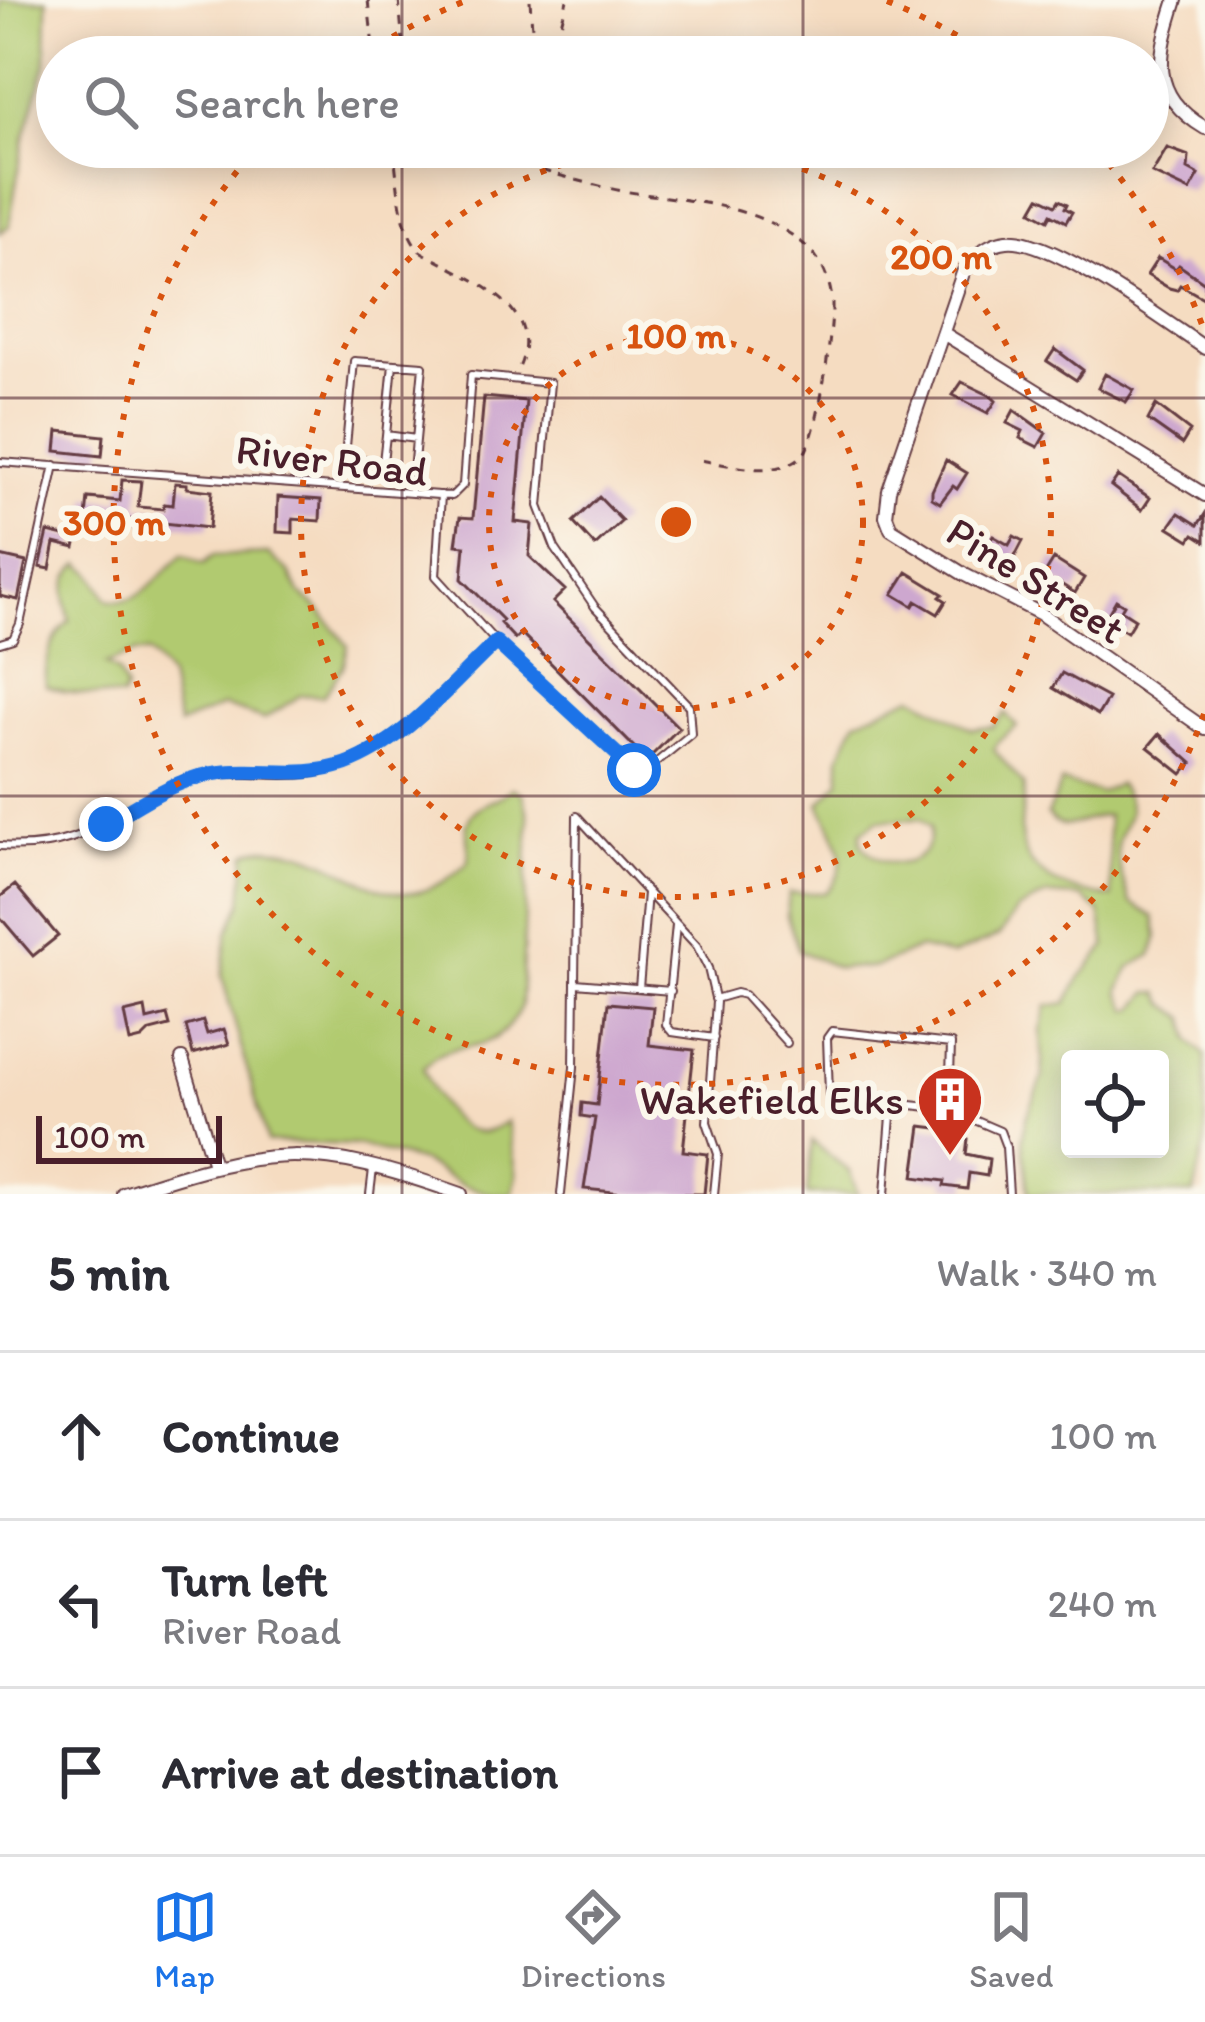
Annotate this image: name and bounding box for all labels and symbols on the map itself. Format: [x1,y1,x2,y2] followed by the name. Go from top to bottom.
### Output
[890,235,993,278] text: 200 m
[626,314,726,357] text: 100 m
[233,423,431,497] street label: River Road
[63,501,166,544] text: 300 m
[655,501,697,543] centre of rings
[938,505,1134,655] street label: Pine Street
[607,743,661,797] route start
[79,797,133,851] route end
[915,1064,985,1158] building icon: Wakefield Elks
[640,1074,904,1125] place label: Wakefield Elks
[36,1110,222,1163] scale bar

